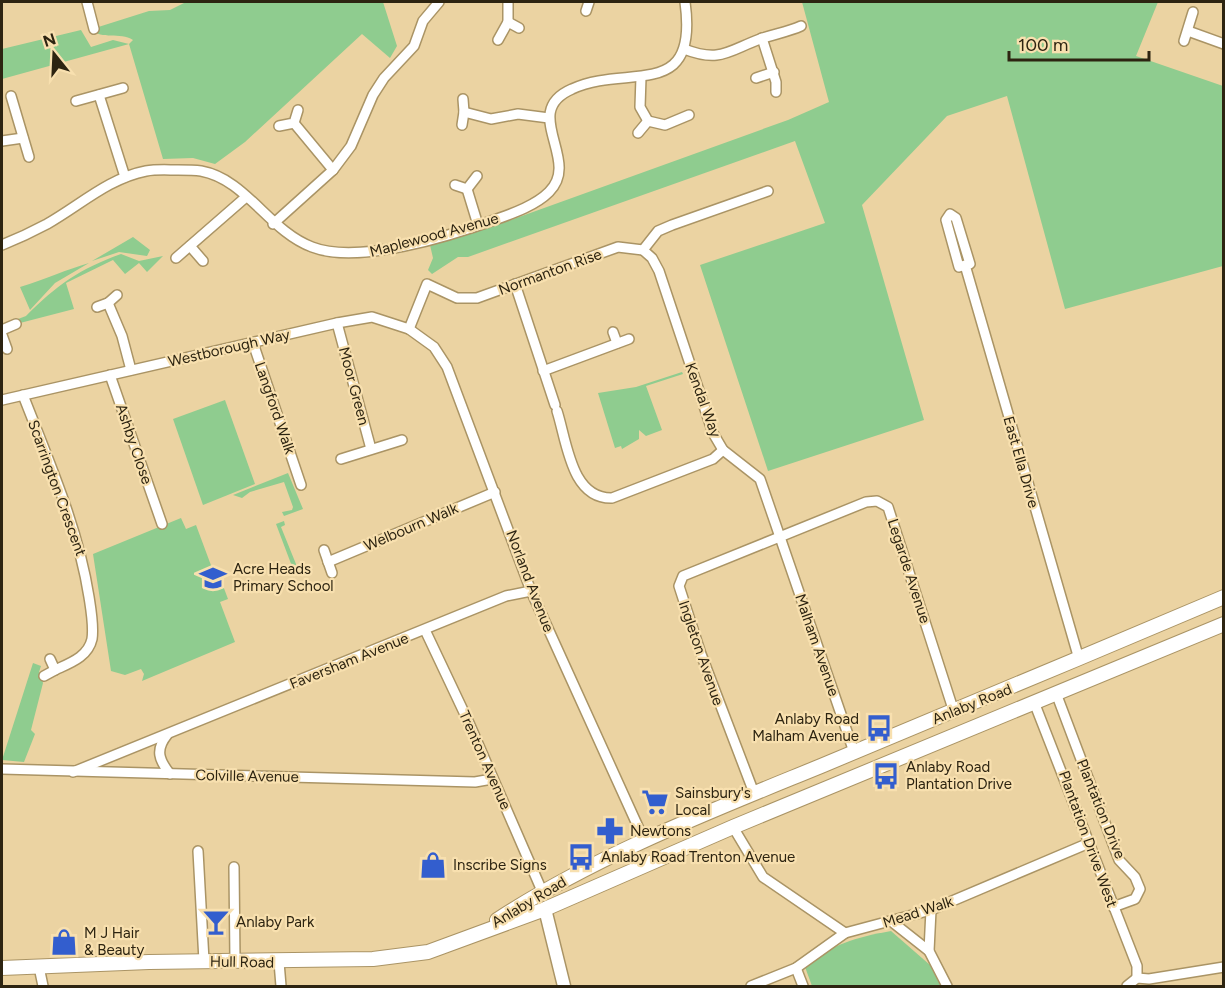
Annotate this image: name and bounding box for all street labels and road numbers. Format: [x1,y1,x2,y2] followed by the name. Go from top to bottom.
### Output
[368,209,500,261] street label: Maplewood Avenue
[496,245,604,299] street label: Normanton Rise
[166,325,292,371] street label: Westborough Way
[335,345,373,427] street label: Moor Green
[251,359,299,457] street label: Langford Walk
[681,360,725,440] street label: Kendal Way
[112,401,156,487] street label: Ashby Close
[999,414,1043,510] street label: East Ella Drive
[24,417,90,559] street label: Scarrington Crescent
[361,499,461,555] street label: Welbourn Walk
[884,516,934,626] street label: Legarde Avenue
[502,527,558,635] street label: Norland Avenue
[791,592,843,698] street label: Malham Avenue
[675,598,727,708] street label: Ingleton Avenue
[287,629,411,693] street label: Faversham Avenue
[930,680,1014,728] street label: Anlaby Road
[455,708,515,812] street label: Trenton Avenue
[1073,757,1129,861] street label: Plantation Drive
[195,766,299,786] street label: Colville Avenue
[1055,768,1121,910] street label: Plantation Drive West
[488,873,570,931] street label: Anlaby Road
[880,892,956,932] street label: Mead Walk
[210,952,274,972] street label: Hull Road

